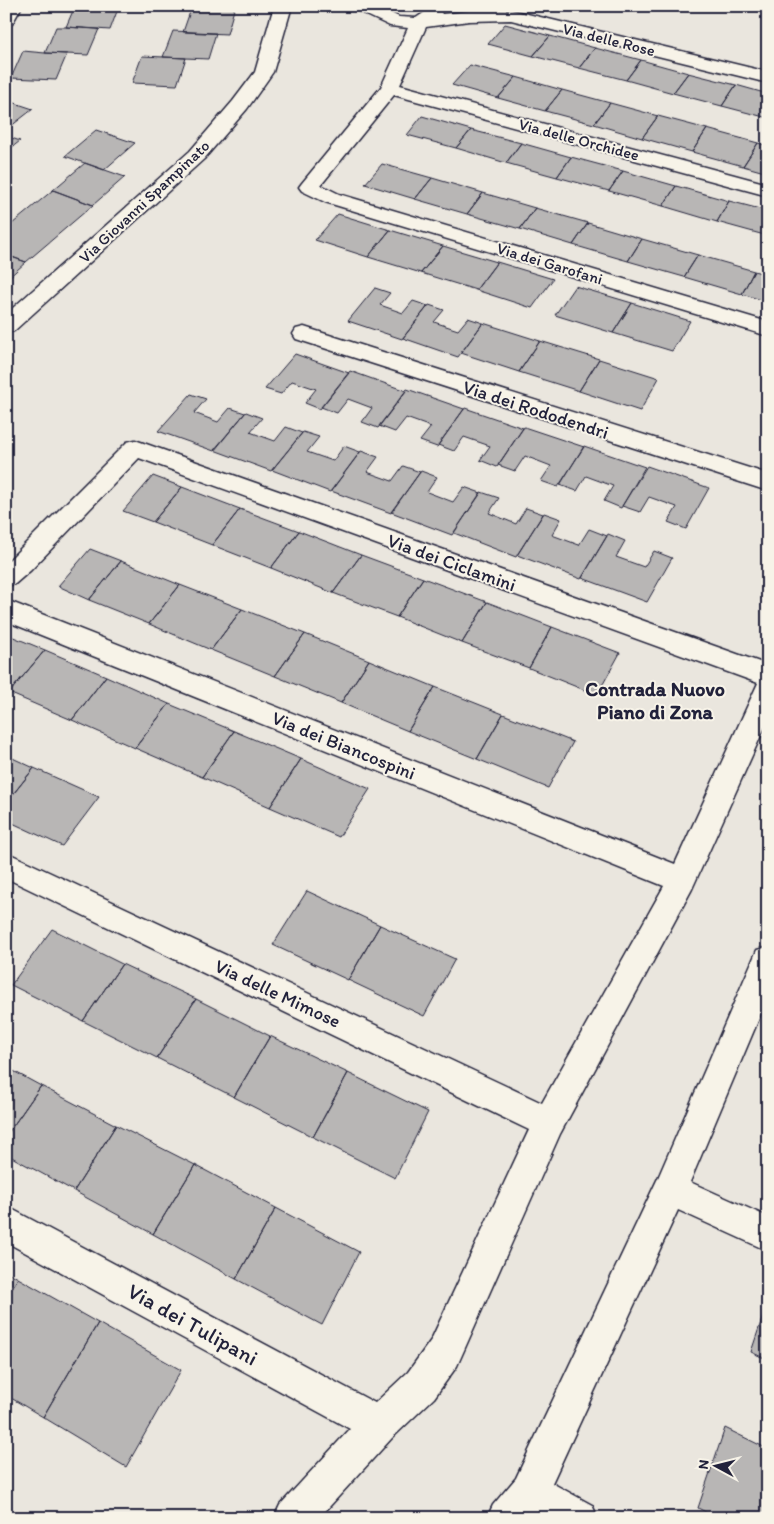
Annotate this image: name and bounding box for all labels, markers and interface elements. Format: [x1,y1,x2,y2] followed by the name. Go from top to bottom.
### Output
[561,19,657,60] street label: Via delle Rose
[517,114,641,165] street label: Via delle Orchidee
[75,136,214,267] street label: Via Giovanni Spampinato
[495,238,605,289] street label: Via dei Garofani
[460,375,612,444] street label: Via dei Rododendri
[384,529,519,596] street label: Via dei Ciclamini
[585,677,725,724] district label: Contrada Nuovo Piano di Zona
[269,706,419,785] street label: Via dei Biancospini
[211,954,344,1033] street label: Via delle Mimose
[123,1277,263,1371] street label: Via dei Tulipani
[692,1442,742,1492] north arrow
[695,1459,713,1470] text: N

